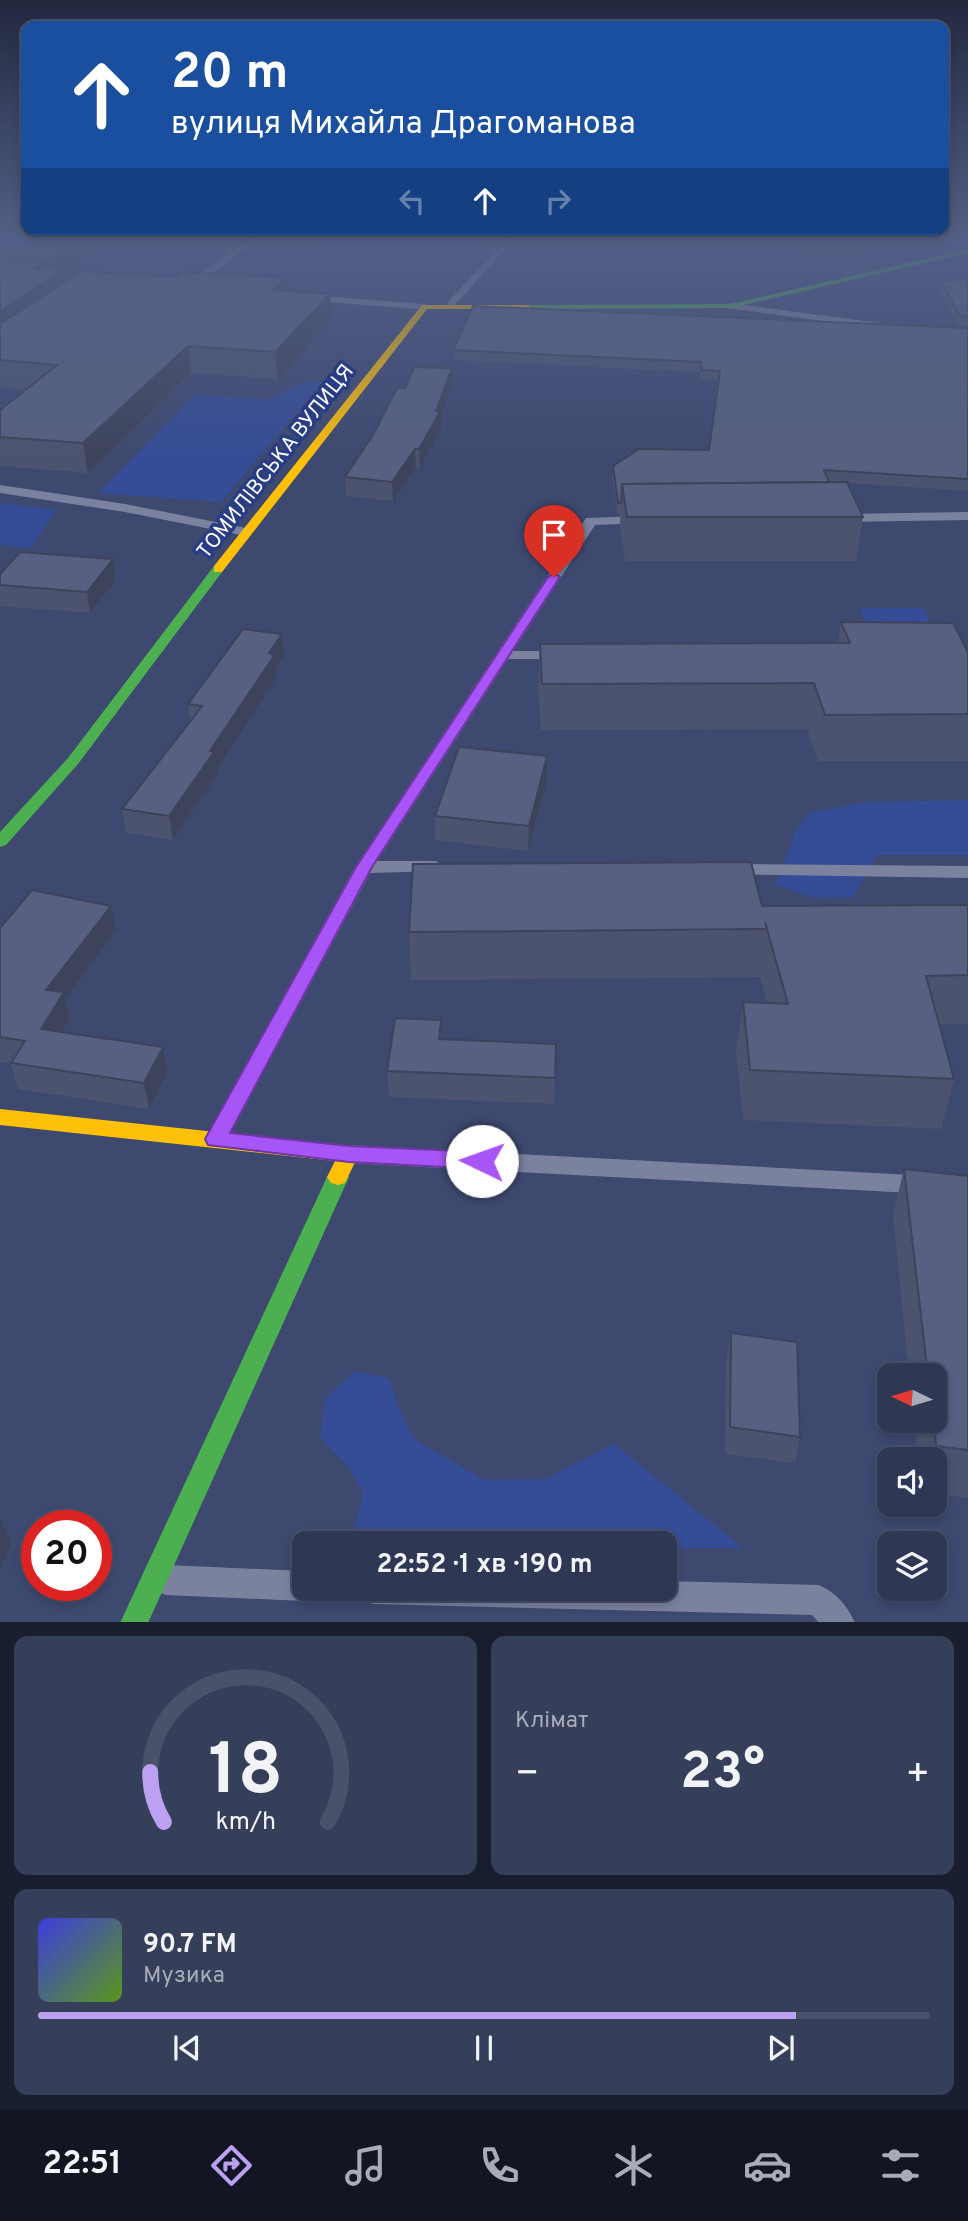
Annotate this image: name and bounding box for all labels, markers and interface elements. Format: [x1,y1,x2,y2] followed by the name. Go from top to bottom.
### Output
[171,44,288,106] text: 20 m
[56,49,147,140] icon: ahead
[171,105,636,145] text: вулиця Михайла Драгоманова
[393,182,431,220] icon: left
[466,182,504,220] icon: ahead
[539,182,577,220] icon: right
[192,359,360,565] street label: ТОМИЛІВСЬКА ВУЛИЦЯ
[524,505,584,577] pin
[535,516,573,554] icon: arrive
[445,1124,519,1198] position arrow
[877,1363,947,1433] north arrow
[877,1363,947,1601] map controls
[877,1447,947,1517] button: sound
[21,1510,112,1601] speed limit sign: 20
[877,1531,947,1601] button: layers
[376,1549,593,1582] text: 22:52 · 1 хв · 190 m
[515,1707,588,1736] text: Клімат
[208,1728,283,1820] text: 18
[680,1741,765,1807] text: 23°
[515,1751,540,1800] text: −
[905,1751,930,1800] text: +
[215,1806,276,1838] text: km/h
[143,1929,237,1962] text: 90.7 FM
[143,1962,225,1991] text: Музика
[168,2029,206,2067] icon: previous
[465,2029,503,2067] icon: pause
[762,2029,800,2067] icon: next
[207,2141,256,2190] icon: directions
[341,2141,390,2190] icon: music
[475,2141,524,2190] icon: phone
[609,2141,658,2190] icon: climate
[743,2141,792,2190] icon: car
[876,2141,925,2190] icon: filters
[42,2145,122,2185] text: 22:51

